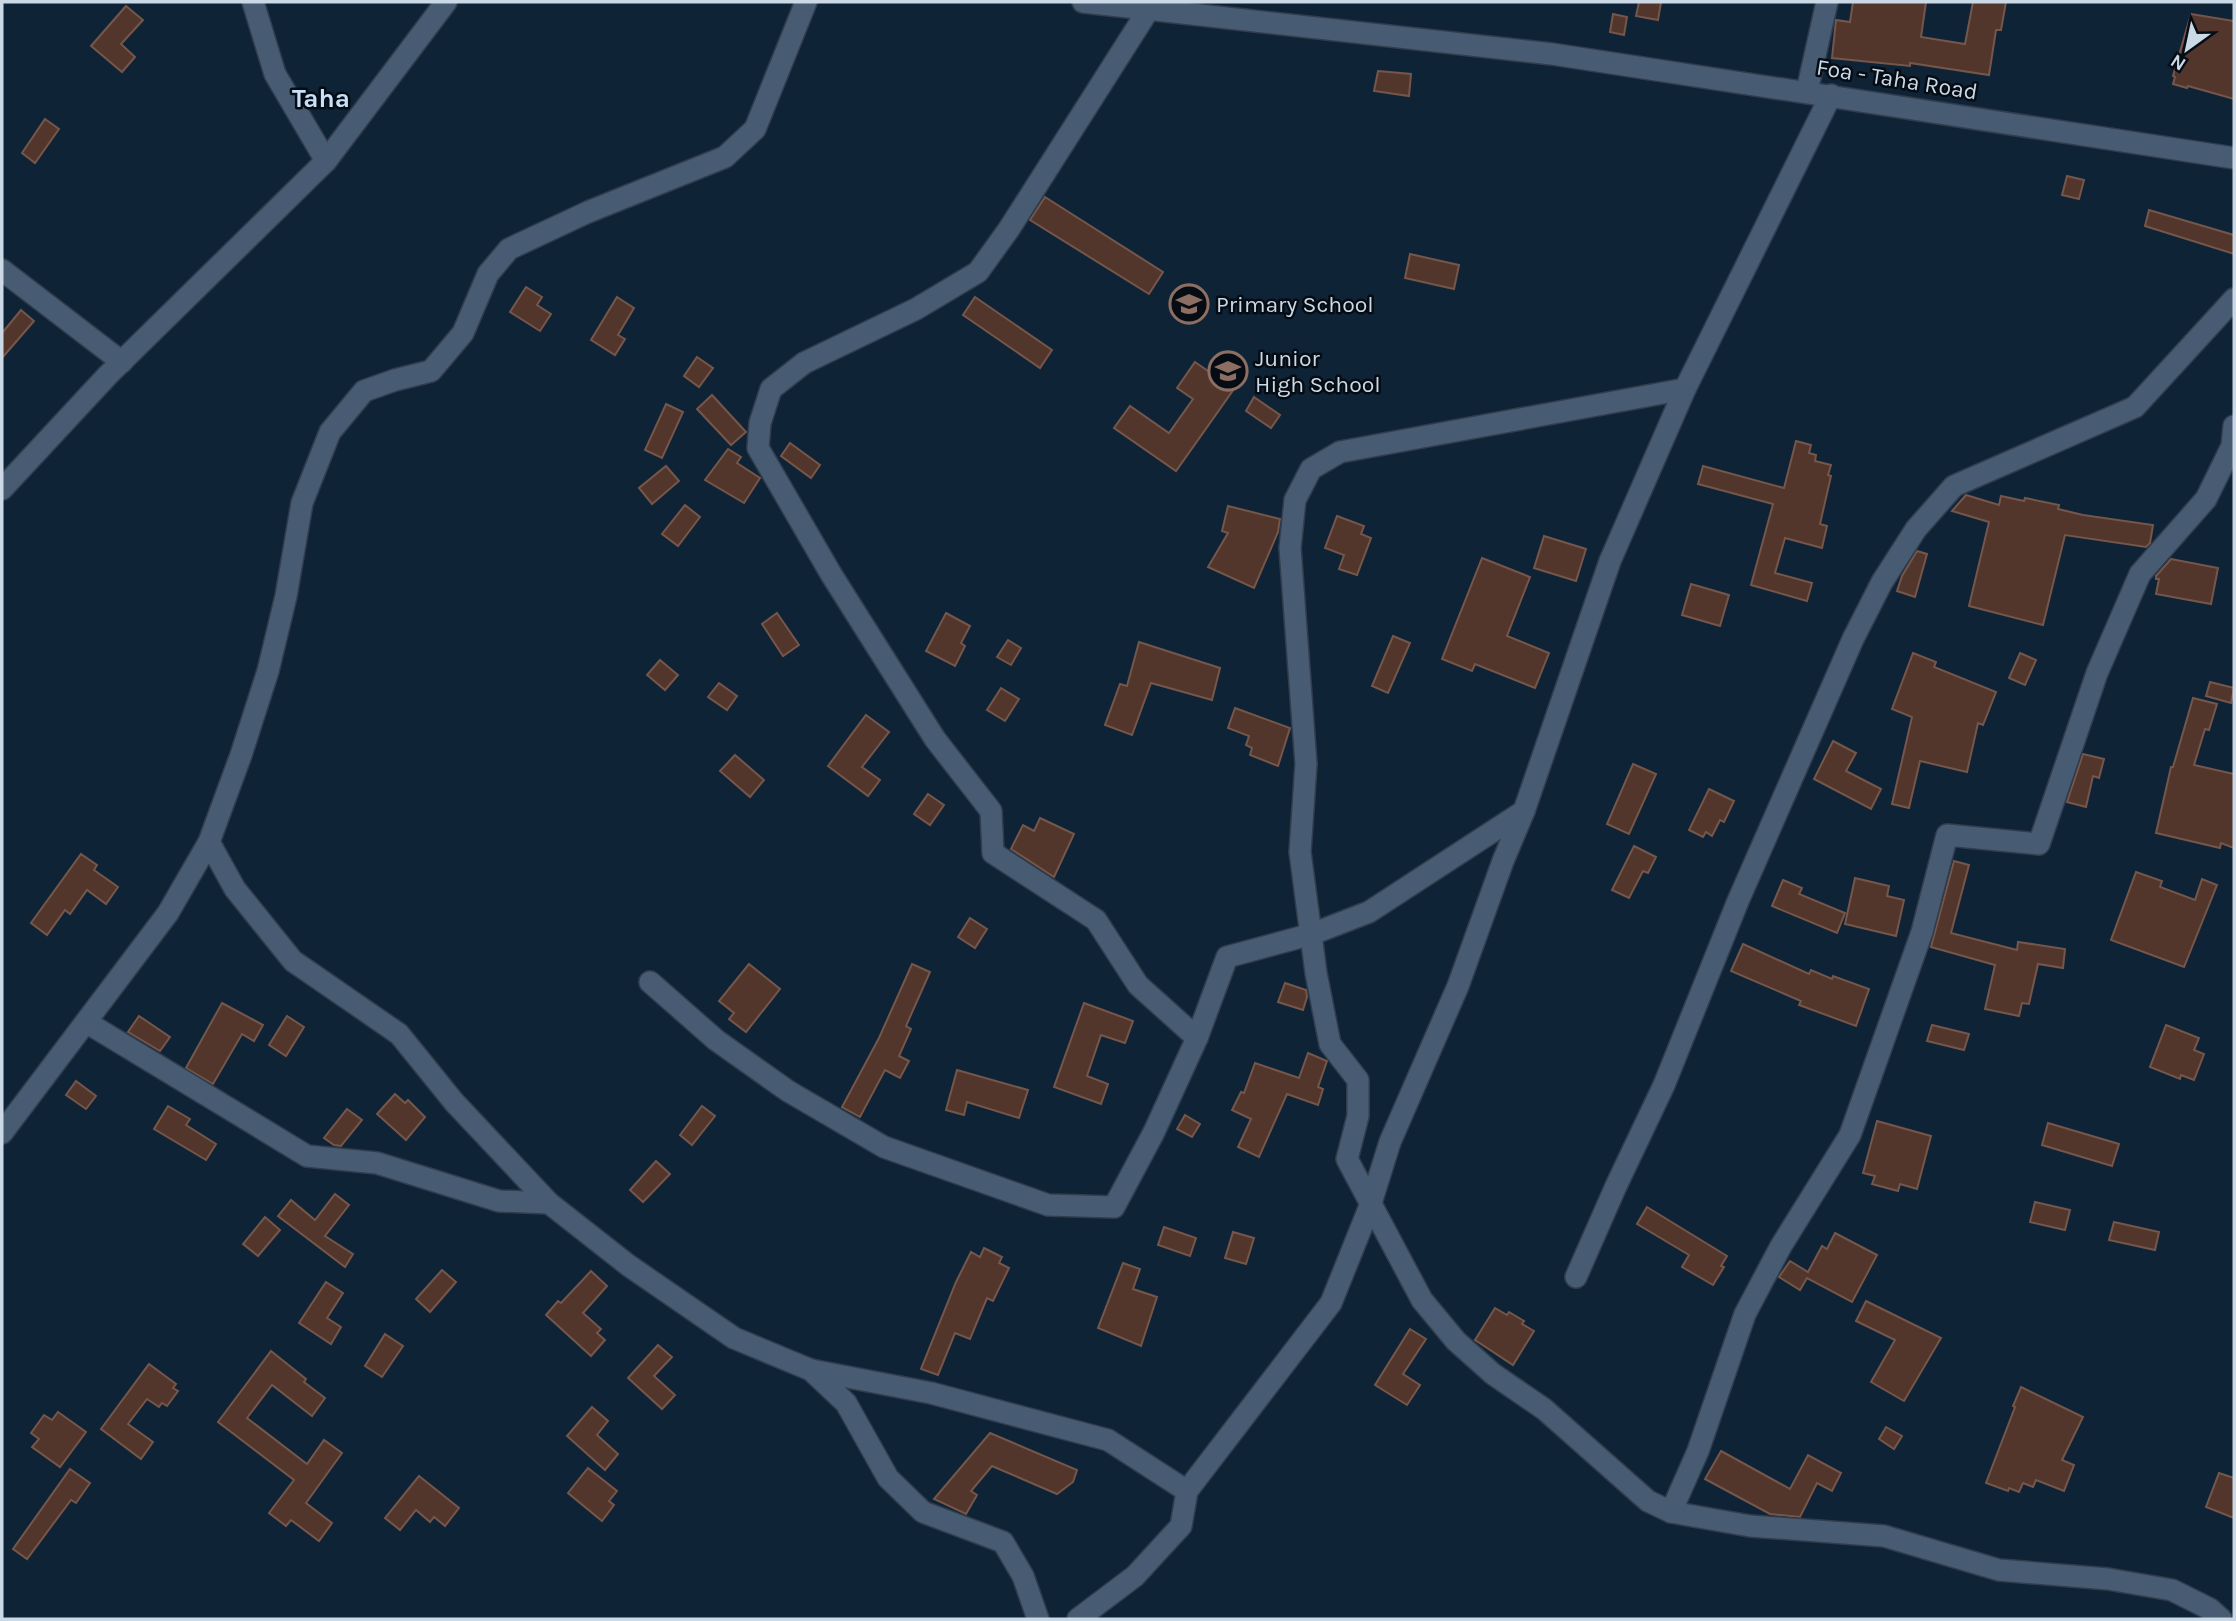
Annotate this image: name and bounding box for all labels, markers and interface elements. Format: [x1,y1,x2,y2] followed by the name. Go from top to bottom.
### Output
[2152,14,2222,84] north arrow
[2167,49,2190,75] text: N
[1814,53,1979,106] street label: Foa - Taha Road
[292,83,350,114] district label: Taha
[1168,283,1210,325] school or university icon: Primary School
[1216,291,1374,318] place label: Primary School
[1255,345,1381,398] place label: Junior High School
[1207,350,1249,392] school or university icon: Junior High School

